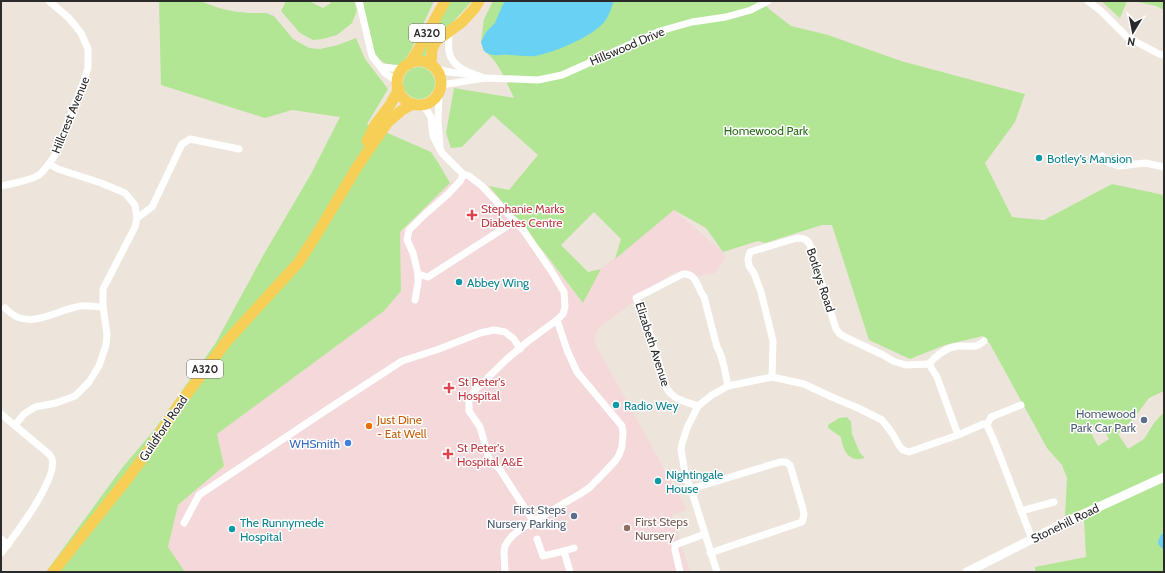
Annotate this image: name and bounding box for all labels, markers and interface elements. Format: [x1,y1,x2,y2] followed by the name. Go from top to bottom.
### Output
[1113,12,1153,52] north arrow
[409,24,445,42] road number: A320
[587,24,667,68] street label: Hillswood Drive
[1126,34,1136,49] text: N
[48,74,92,156] street label: Hillcrest Avenue
[724,123,809,138] park label: Homewood Park
[1047,151,1132,166] place label: Botley's Mansion
[1034,153,1044,163] marker: Botley's Mansion
[481,201,565,230] place label: Stephanie Marks Diabetes Centre
[466,209,478,221] marker: Stephanie Marks Diabetes Centre
[804,246,838,314] street label: Botleys Road
[467,275,530,290] place label: Abbey Wing
[454,277,464,287] marker: Abbey Wing
[632,300,674,388] street label: Elizabeth Avenue
[187,360,223,378] road number: A320
[458,374,505,403] place label: St Peter's Hospital
[443,382,455,394] marker: St Peter's Hospital
[136,392,190,464] street label: Guildford Road
[624,398,678,413] place label: Radio Wey
[611,400,621,410] marker: Radio Wey
[1070,406,1137,435] place label: Homewood Park Car Park
[376,412,427,441] place label: Just Dine - Eat Well
[1139,415,1149,425] marker: Homewood Park Car Park
[364,421,374,431] marker: Just Dine - Eat Well
[290,436,340,451] place label: WHSmith
[343,438,353,448] marker: WHSmith
[457,440,523,469] place label: St Peter's Hospital A&E
[442,448,454,460] marker: St Peter's Hospital A&E
[666,467,723,496] place label: Nightingale House
[653,476,663,486] marker: Nightingale House
[1029,500,1101,546] street label: Stonehill Road
[487,502,567,531] place label: First Steps Nursery Parking
[569,511,579,521] marker: First Steps Nursery Parking
[635,514,688,543] place label: First Steps Nursery
[240,515,324,544] place label: The Runnymede Hospital
[622,523,632,533] marker: First Steps Nursery
[227,524,237,534] marker: The Runnymede Hospital

